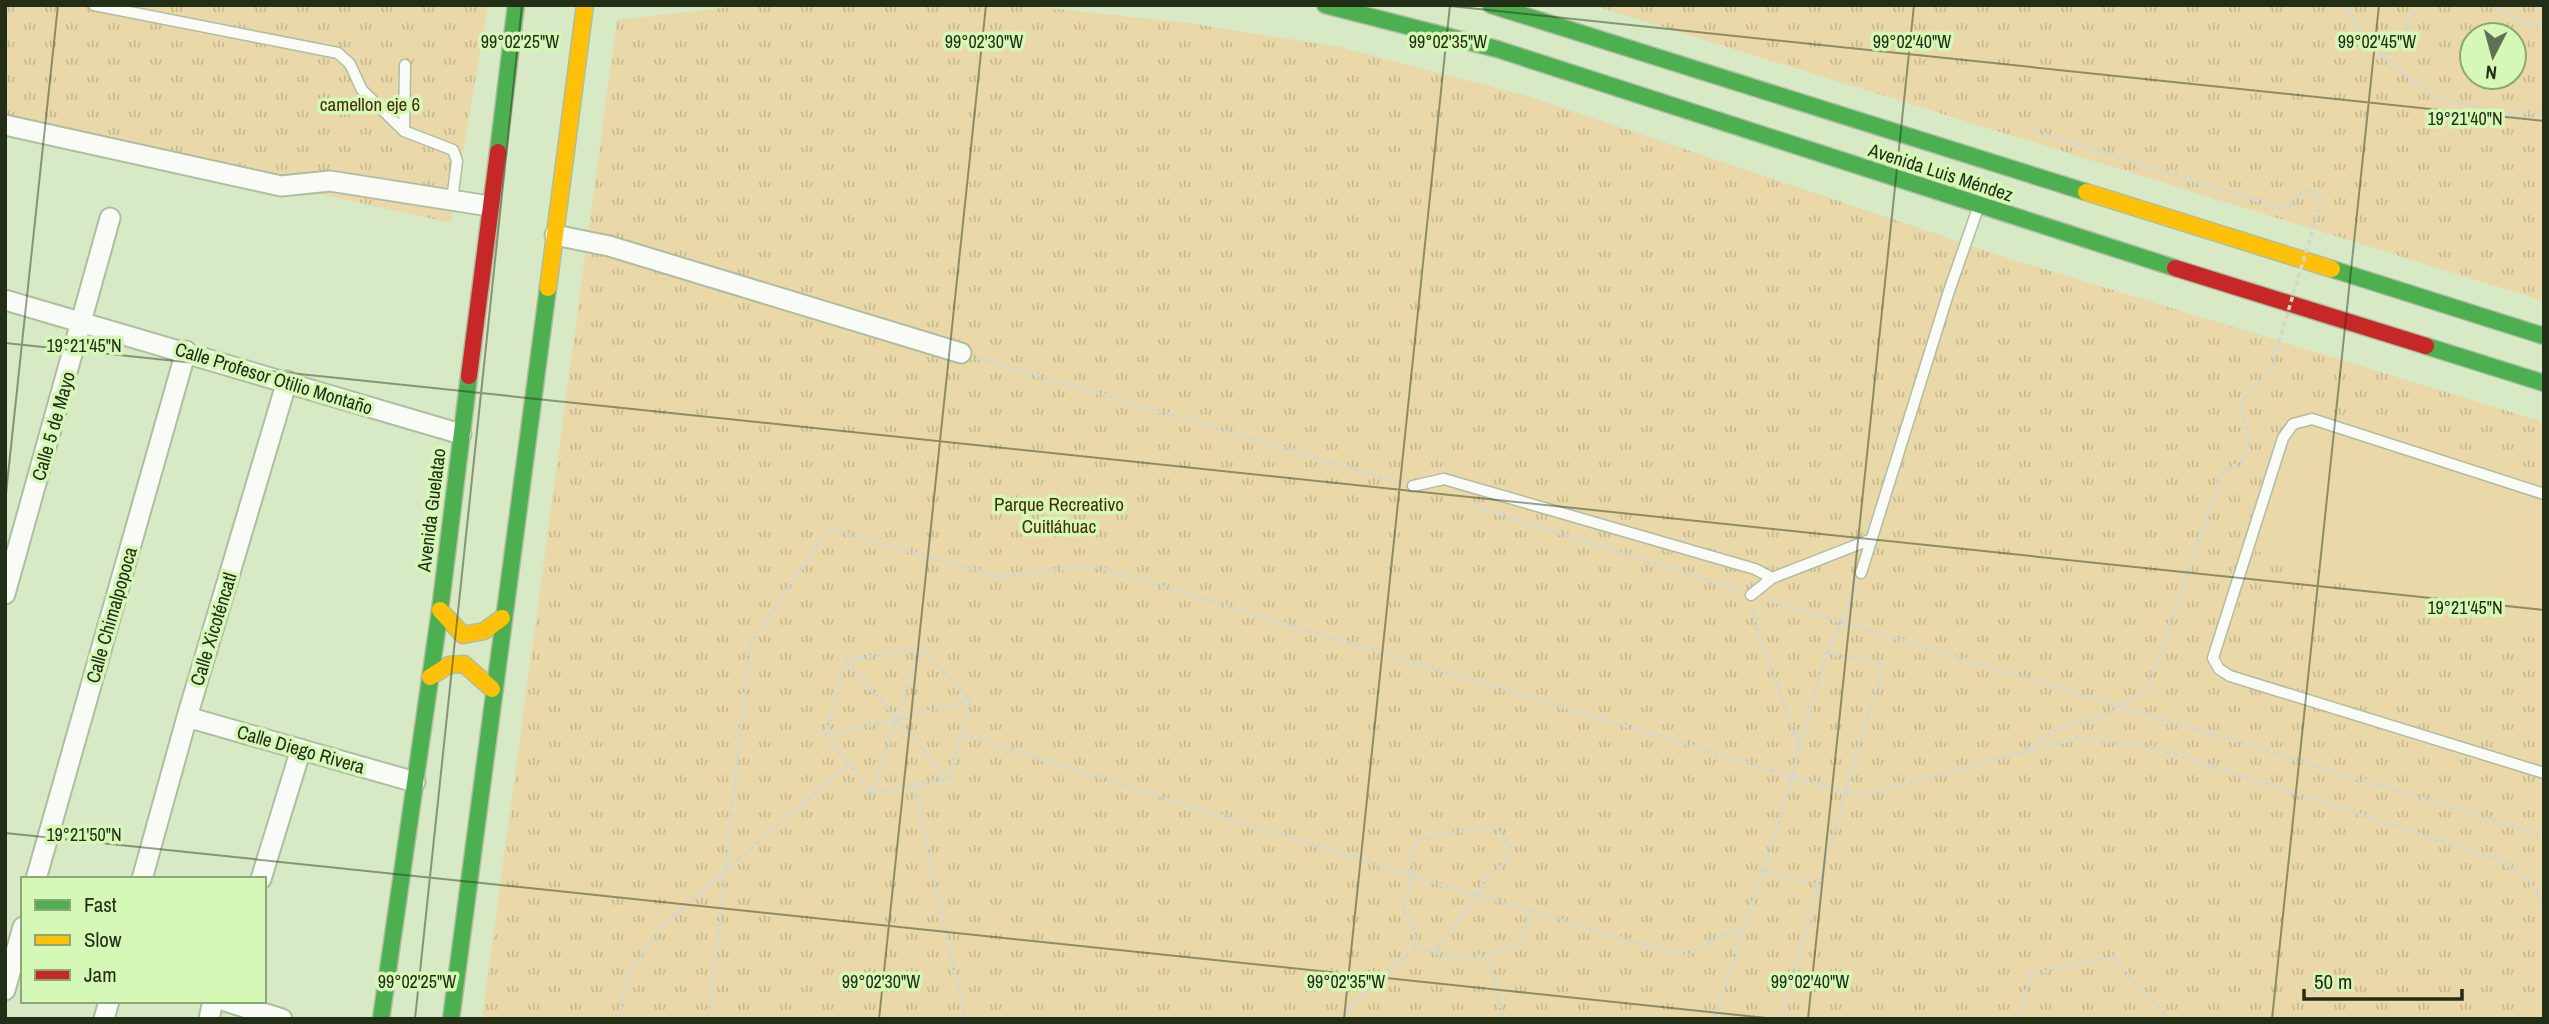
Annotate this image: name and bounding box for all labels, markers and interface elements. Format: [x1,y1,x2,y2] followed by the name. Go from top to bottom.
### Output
[2458,21,2528,91] north arrow
[481,29,559,54] text: 99°02'25"W
[945,29,1023,54] text: 99°02'30"W
[1409,29,1487,54] text: 99°02'35"W
[1873,29,1951,54] text: 99°02'40"W
[2338,29,2416,54] text: 99°02'45"W
[2484,59,2498,86] text: N
[320,91,420,117] park label: camellon eje 6
[2427,106,2503,131] text: 19°21'40"N
[1864,136,2017,208] street label: Avenida Luis Méndez
[46,333,122,358] text: 19°21'45"N
[172,336,376,420] street label: Calle Profesor Otilio Montaño
[25,368,81,484] street label: Calle 5 de Mayo
[410,447,451,574] street label: Avenida Guelatao
[994,491,1124,539] park label: Parque Recreativo Cuitláhuac
[79,544,143,686] street label: Calle Chimalpopoca
[183,569,243,689] street label: Calle Xicoténcatl
[2427,595,2503,620] text: 19°21'45"N
[234,718,368,780] street label: Calle Diego Rivera
[46,822,122,847] text: 19°21'50"N
[21,877,266,1003] legend
[84,890,117,919] text: Fast
[84,925,122,954] text: Slow
[2304,958,2462,1002] scale bar
[84,960,117,989] text: Jam
[2314,967,2352,996] text: 50 m
[378,969,456,994] text: 99°02'25"W
[842,969,920,994] text: 99°02'30"W
[1307,969,1385,994] text: 99°02'35"W
[1771,969,1849,994] text: 99°02'40"W

